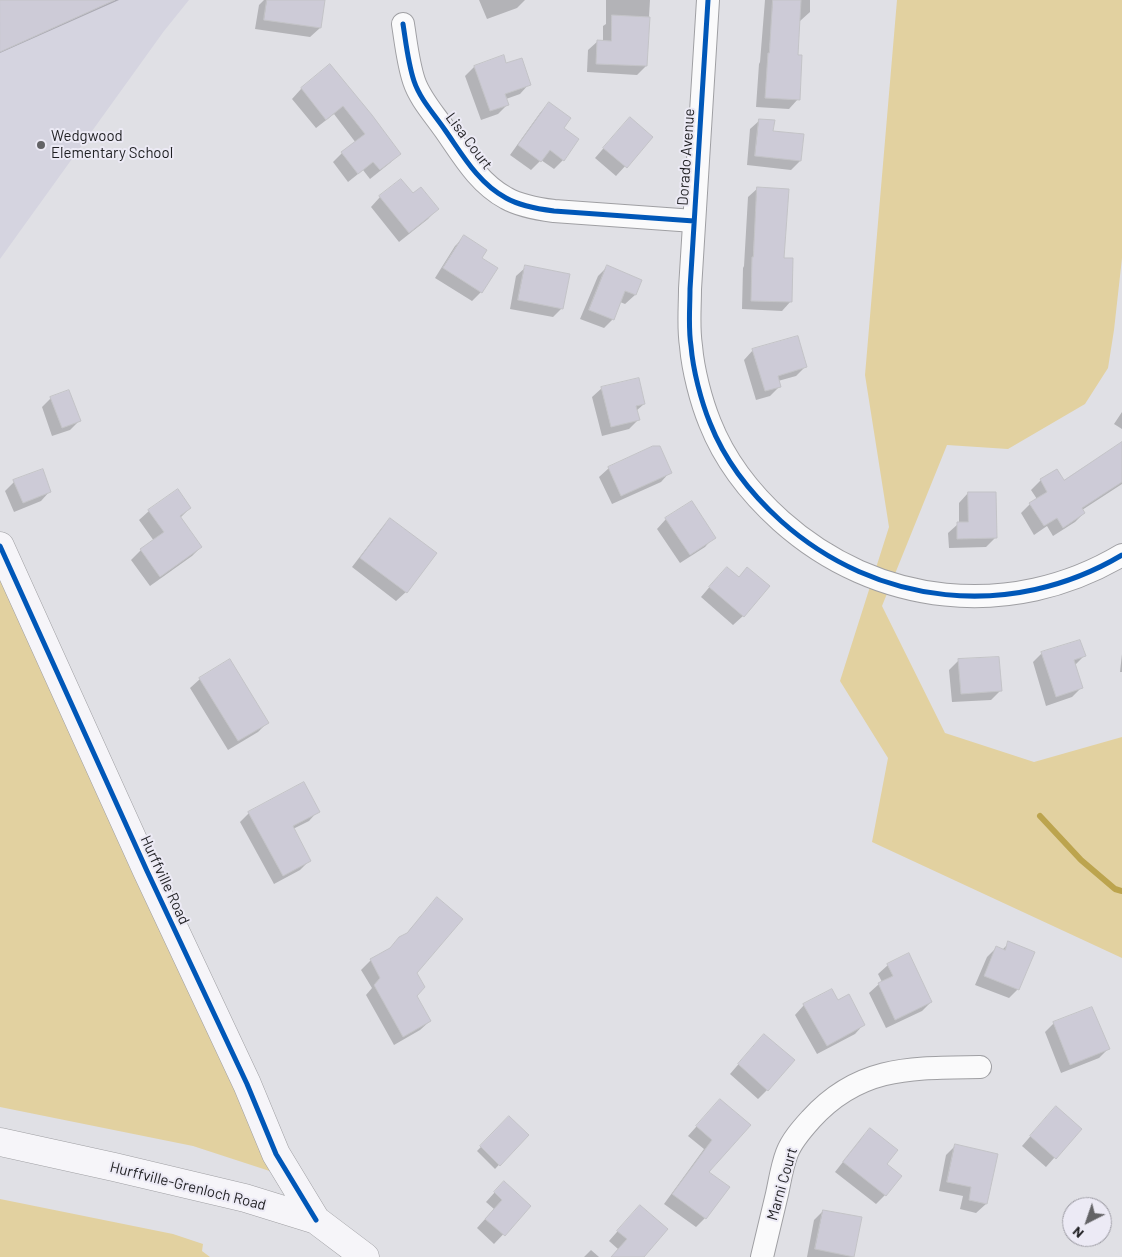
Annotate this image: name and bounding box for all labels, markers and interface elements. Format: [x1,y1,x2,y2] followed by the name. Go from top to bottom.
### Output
[674,108,698,206] street label: Dorado Avenue
[442,109,496,173] street label: Lisa Court
[51,127,173,162] place label: Wedgwood Elementary School
[35,139,47,151] marker: Wedgwood Elementary School
[137,833,193,927] street label: Hurffville Road
[763,1145,801,1223] street label: Marni Court
[108,1158,268,1214] street label: Hurffville-Grenloch Road
[1062,1197,1112,1247] north arrow
[1068,1223,1087,1242] text: N

